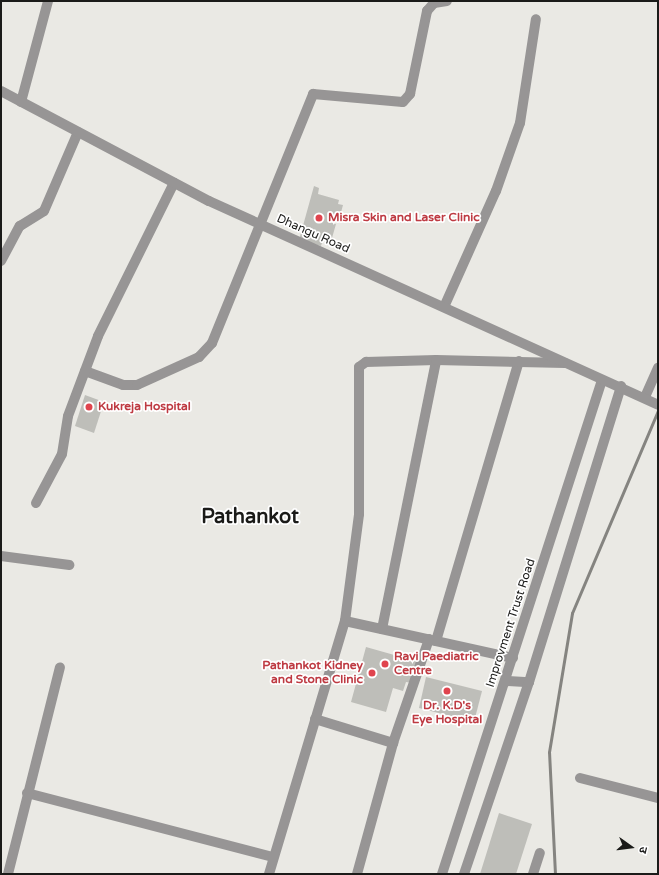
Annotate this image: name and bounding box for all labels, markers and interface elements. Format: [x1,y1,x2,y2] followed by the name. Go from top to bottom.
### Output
[274,211,352,257] street label: Dhangu Road
[328,211,480,225] place label: Misra Skin and Laser Clinic
[313,212,325,224] marker: Misra Skin and Laser Clinic
[98,400,191,414] place label: Kukreja Hospital
[83,401,95,413] marker: Kukreja Hospital
[201,505,299,529] district label: Pathankot
[483,557,539,689] street label: Improvment Trust Road
[394,650,479,678] place label: Ravi Paediatric Centre
[379,658,391,670] marker: Ravi Paediatric Centre
[262,659,363,687] place label: Pathankot Kidney and Stone Clinic
[366,667,378,679] marker: Pathankot Kidney and Stone Clinic
[441,685,453,697] marker: Dr. K.D's Eye Hospital
[412,699,482,727] place label: Dr. K.D's Eye Hospital
[611,827,651,867] north arrow
[636,845,650,855] text: उ

